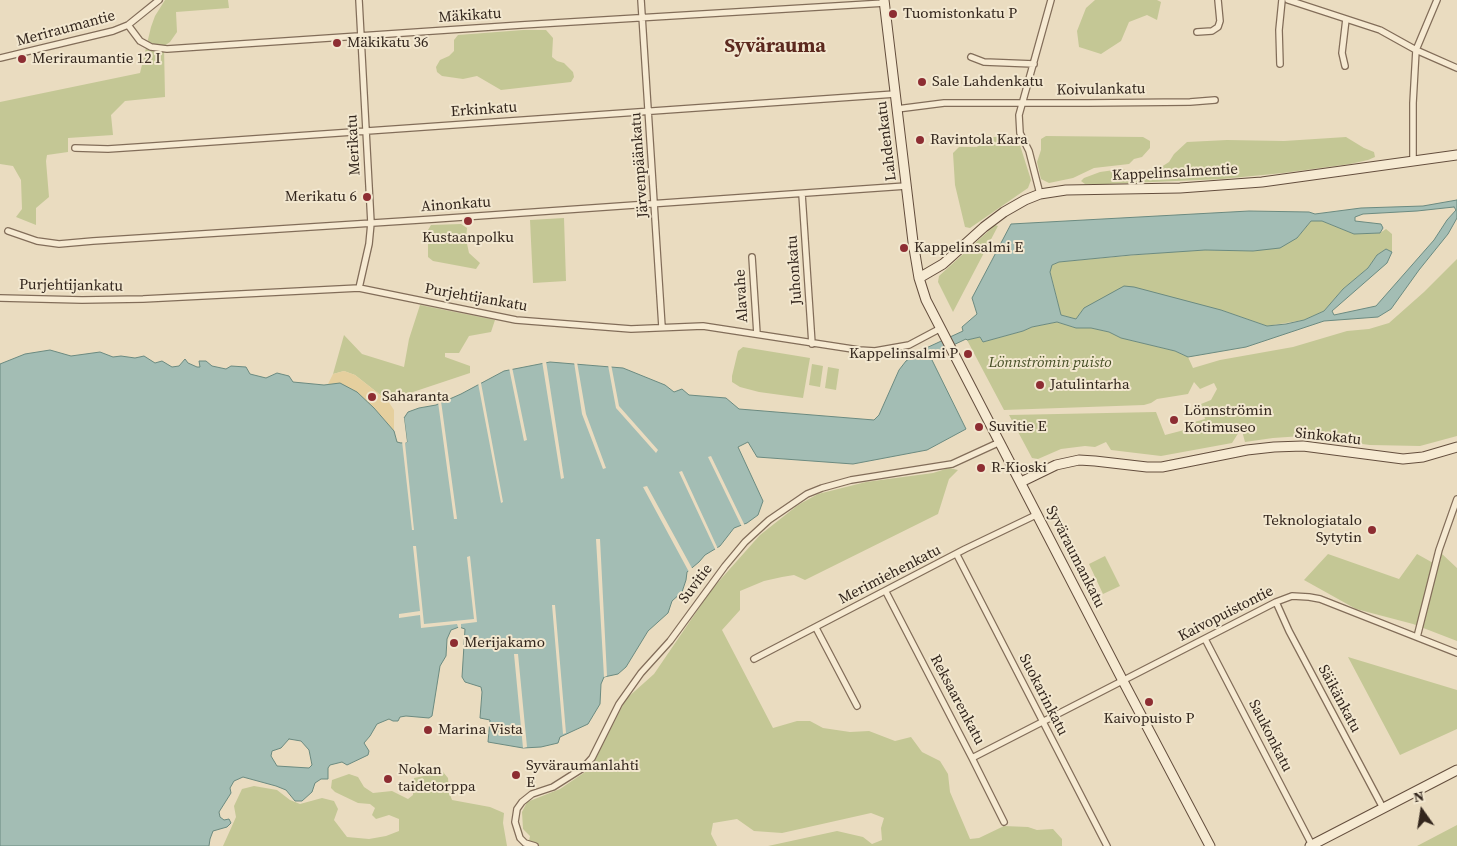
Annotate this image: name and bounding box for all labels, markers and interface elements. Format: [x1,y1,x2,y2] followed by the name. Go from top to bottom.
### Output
[438,5,502,27] street label: Mäkikatu
[903,5,1017,23] place label: Tuomistonkatu P
[15,7,117,51] street label: Meriraumantie
[887,8,899,20] marker: Tuomistonkatu P
[347,34,428,52] place label: Mäkikatu 36
[724,35,826,59] district label: Syvärauma
[331,37,343,49] marker: Mäkikatu 36
[32,50,161,68] place label: Meriraumantie 12 I
[16,53,28,65] marker: Meriraumantie 12 I
[932,73,1043,91] place label: Sale Lahdenkatu
[916,76,928,88] marker: Sale Lahdenkatu
[1056,80,1146,100] street label: Koivulankatu
[450,99,518,121] street label: Erkinkatu
[873,100,901,182] street label: Lahdenkatu
[627,112,653,218] street label: Järvenpäänkatu
[343,114,365,176] street label: Merikatu
[930,131,1028,149] place label: Ravintola Kara
[914,134,926,146] marker: Ravintola Kara
[1112,161,1238,185] street label: Kappelinsalmentie
[285,188,357,206] place label: Merikatu 6
[361,191,373,203] marker: Merikatu 6
[420,194,492,216] street label: Ainonkatu
[462,215,474,227] marker: Kustaanpolku
[422,229,514,247] place label: Kustaanpolku
[784,235,806,305] street label: Juhonkatu
[914,239,1023,257] place label: Kappelinsalmi E
[898,242,910,254] marker: Kappelinsalmi E
[732,269,752,323] street label: Alavahe
[19,276,123,296] street label: Purjehtijankatu
[423,280,529,316] street label: Purjehtijankatu
[849,345,958,363] place label: Kappelinsalmi P
[962,348,974,360] marker: Kappelinsalmi P
[988,354,1112,372] park label: Lönnströmin puisto
[1050,376,1130,394] place label: Jatulintarha
[1034,379,1046,391] marker: Jatulintarha
[382,388,449,406] place label: Saharanta
[366,391,378,403] marker: Saharanta
[1184,402,1272,437] place label: Lönnströmin Kotimuseo
[1168,414,1180,426] marker: Lönnströmin Kotimuseo
[989,418,1047,436] place label: Suvitie E
[973,421,985,433] marker: Suvitie E
[1294,425,1362,449] street label: Sinkokatu
[991,459,1047,477] place label: R-Kioski
[975,462,987,474] marker: R-Kioski
[1041,503,1109,611] street label: Syväraumankatu
[1263,512,1362,547] place label: Teknologiatalo Sytytin
[1366,524,1378,536] marker: Teknologiatalo Sytytin
[836,541,944,609] street label: Merimiehenkatu
[675,561,717,607] street label: Suvitie
[1175,582,1277,646] street label: Kaivopuistontie
[464,634,545,652] place label: Merijakamo
[448,637,460,649] marker: Merijakamo
[1015,651,1071,739] street label: Suokarinkatu
[926,652,988,748] street label: Reksaarenkatu
[1314,662,1364,736] street label: Säikänkatu
[1143,696,1155,708] marker: Kaivopuisto P
[1244,697,1296,775] street label: Saukonkatu
[1104,710,1194,728] place label: Kaivopuisto P
[438,721,523,739] place label: Marina Vista
[422,724,434,736] marker: Marina Vista
[526,757,639,792] place label: Syväraumanlahti E
[398,761,476,796] place label: Nokan taidetorppa
[510,769,522,781] marker: Syväraumanlahti E
[382,773,394,785] marker: Nokan taidetorppa
[1411,785,1426,807] text: N
[1397,786,1447,836] north arrow

